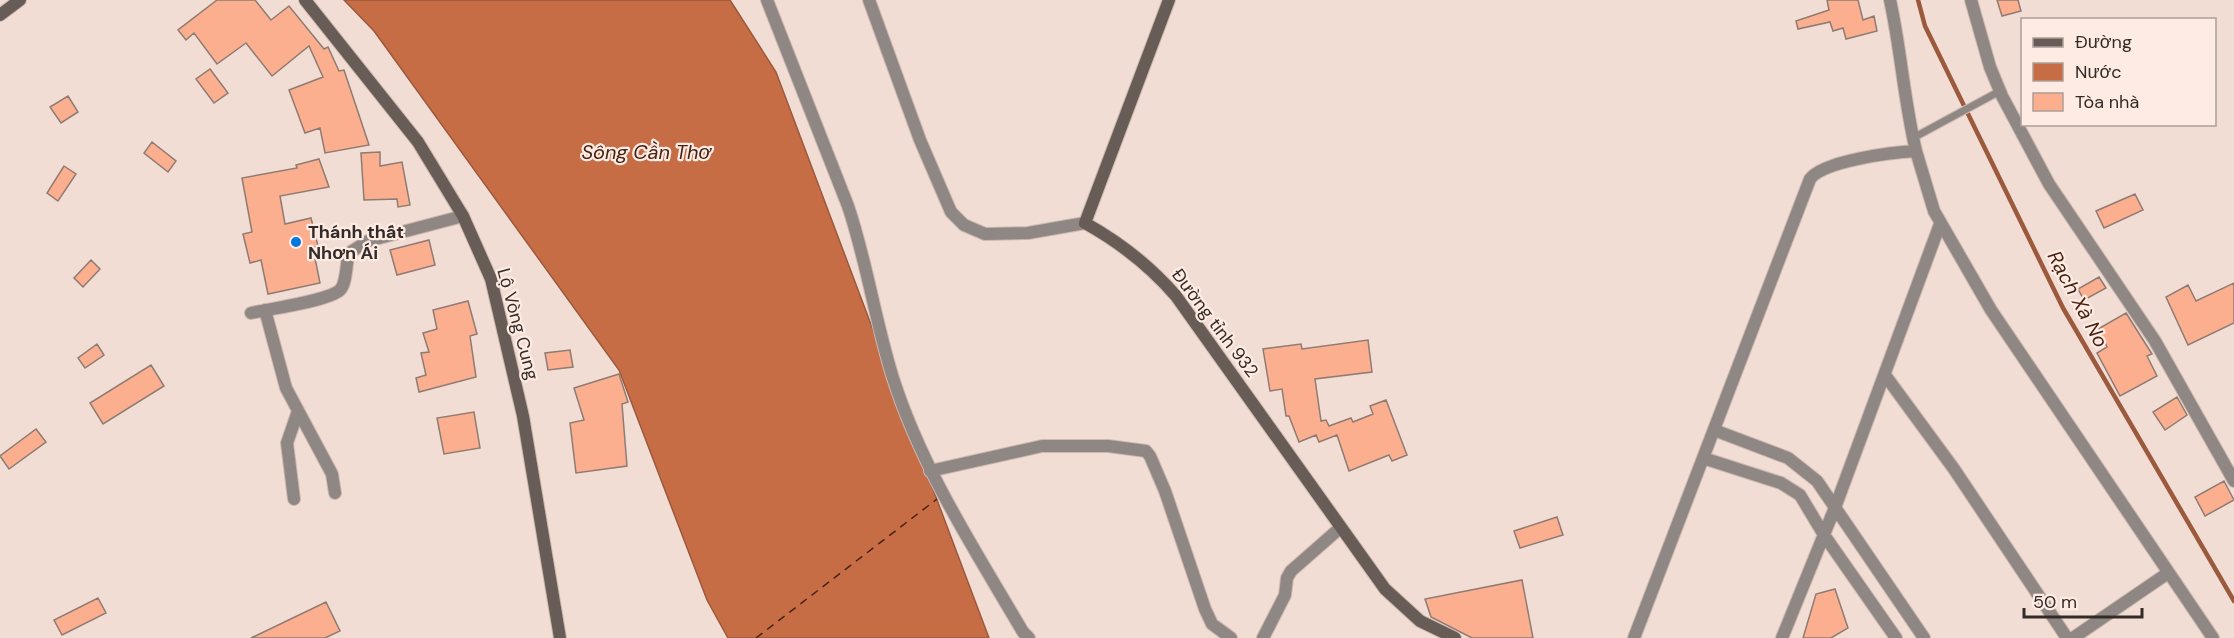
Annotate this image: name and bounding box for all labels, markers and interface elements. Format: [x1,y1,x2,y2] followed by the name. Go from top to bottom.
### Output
[2021,18,2216,126] legend
[2075,30,2132,54] text: Đường
[2075,60,2122,84] text: Nước
[2075,90,2139,114] text: Tòa nhà
[581,139,712,165] water label: Sông Cần Thơ
[308,220,404,265] place label: Thánh thất Nhơn Ái
[289,235,303,249] marker: Thánh thất Nhơn Ái
[2042,246,2114,352] water label: Rạch Xà No
[1166,264,1264,382] street label: Đường tỉnh 932
[492,266,544,382] street label: Lộ Vòng Cung
[2024,581,2142,619] scale bar
[2033,590,2077,614] text: 50 m

